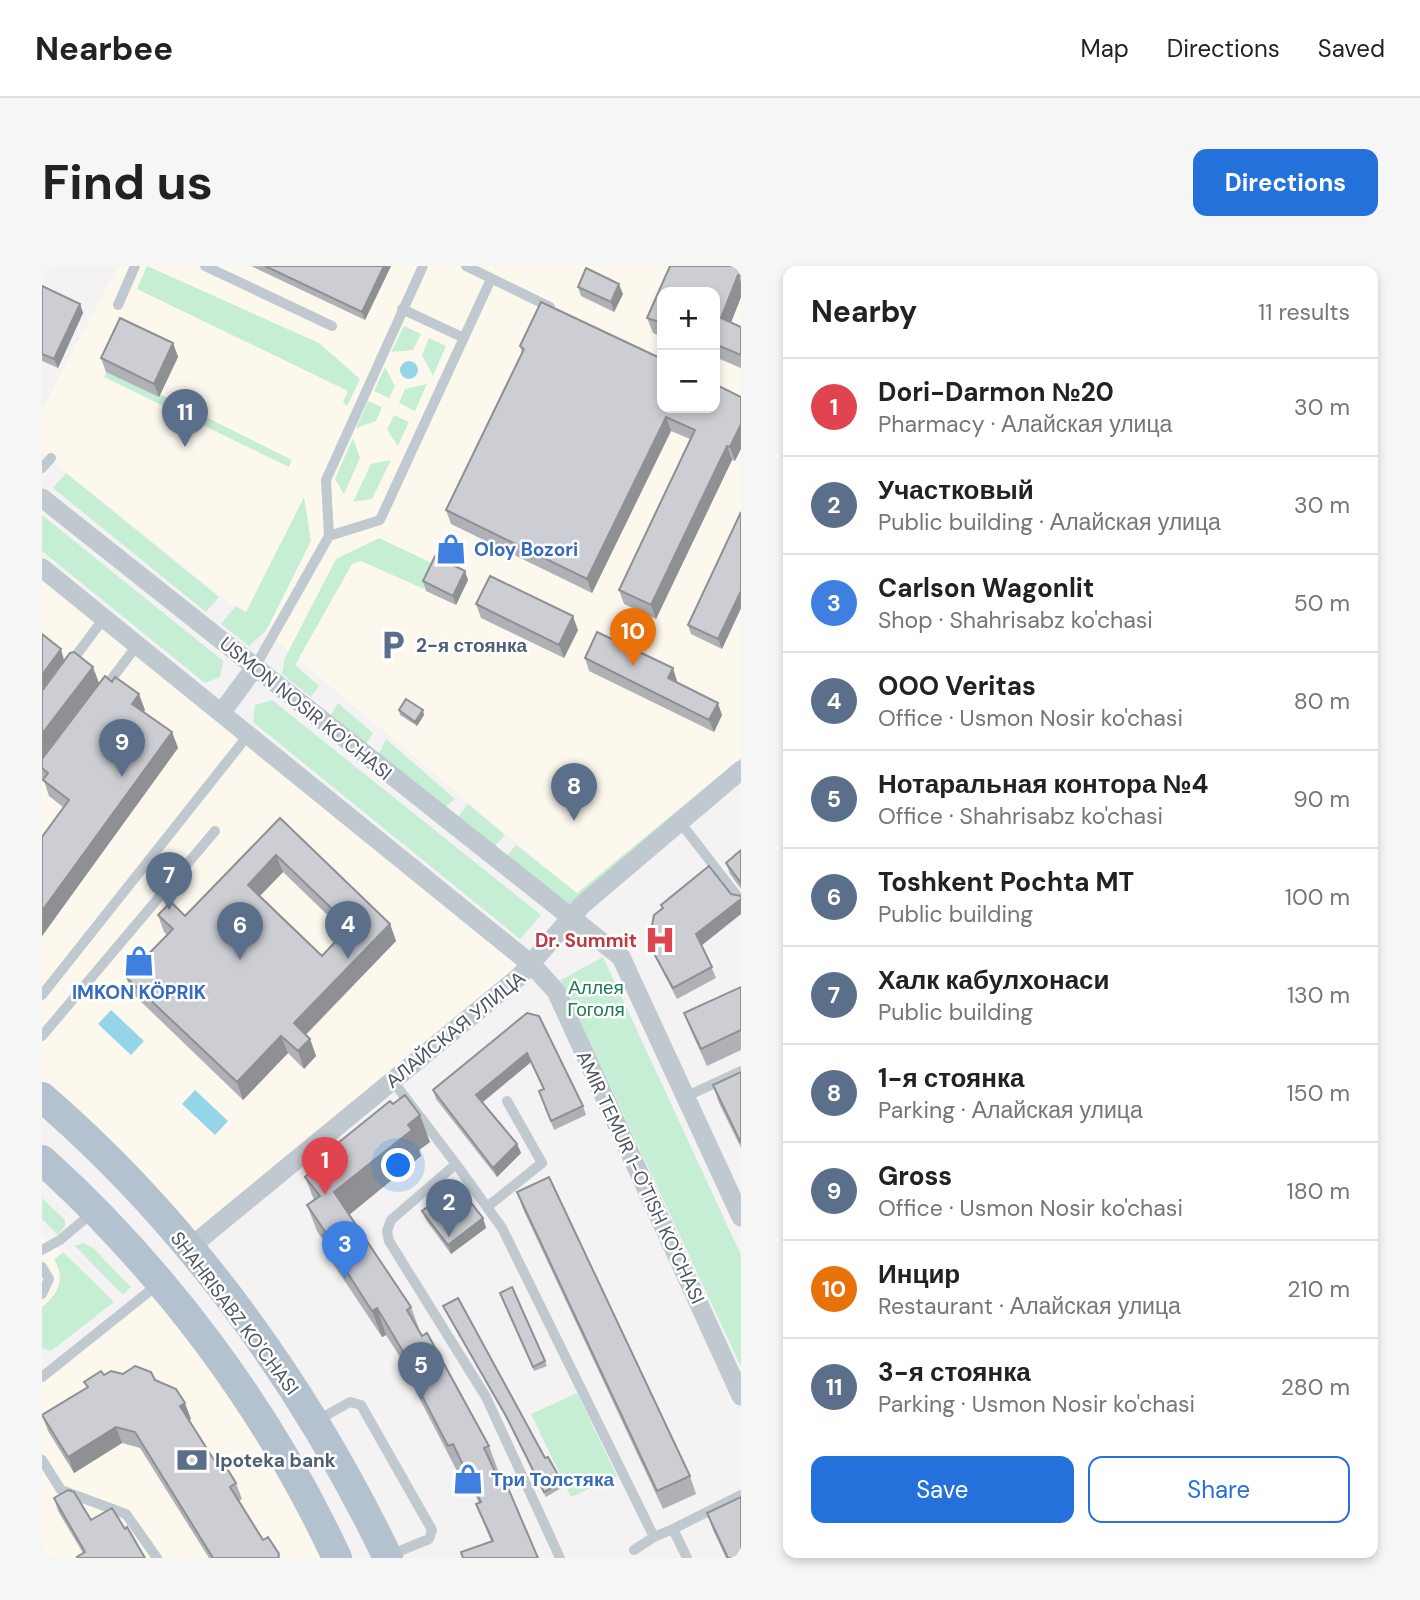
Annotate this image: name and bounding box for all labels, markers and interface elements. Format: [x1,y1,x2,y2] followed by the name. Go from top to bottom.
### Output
[35,27,173,70] text: Nearbee
[1081,33,1129,64] text: Map
[1167,33,1280,64] text: Directions
[1318,33,1385,64] text: Saved
[1193,149,1378,216] button: Directions
[42,150,213,214] text: Find us
[657,287,720,413] map controls
[657,287,720,350] button: +
[811,292,917,331] text: Nearby
[1258,297,1350,327] text: 11 results
[657,350,720,413] button: −
[878,375,1114,409] text: Dori-Darmon №20
[162,389,208,447] pin: 11
[830,392,838,422] text: 1
[1294,392,1350,422] text: 30 m
[878,409,1172,439] text: Pharmacy · Алайская улица
[878,473,1034,507] text: Участковый
[827,490,841,520] text: 2
[1294,490,1350,520] text: 30 m
[878,507,1221,537] text: Public building · Алайская улица
[434,532,468,566] shop icon: Oloy Bozori
[474,537,578,562] place label: Oloy Bozori
[878,571,1094,605] text: Carlson Wagonlit
[827,588,841,618] text: 3
[1294,588,1350,618] text: 50 m
[878,605,1153,635] text: Shop · Shahrisabz ko'chasi
[610,608,656,666] pin: 10
[376,628,410,662] parking icon: 2-я стоянка
[214,631,397,786] street label: USMON NOSIR KO'CHASI
[416,633,528,658] place label: 2-я стоянка
[878,669,1036,703] text: OOO Veritas
[827,686,841,716] text: 4
[1294,686,1350,716] text: 80 m
[878,703,1183,733] text: Office · Usmon Nosir ko'chasi
[99,719,145,777] pin: 9
[551,763,597,821] pin: 8
[878,767,1208,801] text: Нотаральная контора №4
[827,784,841,814] text: 5
[1293,784,1350,814] text: 90 m
[878,801,1163,831] text: Office · Shahrisabz ko'chasi
[146,852,192,910] pin: 7
[878,865,1134,899] text: Toshkent Pochta MT
[827,882,841,912] text: 6
[1285,882,1350,912] text: 100 m
[878,899,1033,929] text: Public building
[325,901,371,959] pin: 4
[217,902,263,960] pin: 6
[643,923,677,957] hospital icon: Dr. Summit
[535,928,637,953] place label: Dr. Summit
[122,944,156,978] shop icon: IMKON KÖPRIK
[878,963,1110,997] text: Халк кабулхонаси
[380,965,530,1093] street label: АЛАЙСКАЯ УЛИЦА
[567,975,625,1022] park label: Аллея Гоголя
[72,980,206,1005] place label: IMKON KÖPRIK
[828,980,840,1010] text: 7
[1287,980,1350,1010] text: 130 m
[878,997,1033,1027] text: Public building
[571,1047,710,1308] street label: AMIR TEMUR 1-O'TISH KO'CHASI
[878,1061,1024,1095] text: 1-я стоянка
[827,1078,841,1108] text: 8
[1286,1078,1350,1108] text: 150 m
[878,1095,1143,1125] text: Parking · Алайская улица
[302,1137,348,1195] pin: 1
[381,1148,415,1182] your location
[878,1159,952,1193] text: Gross
[827,1176,841,1206] text: 9
[1286,1176,1350,1206] text: 180 m
[426,1179,472,1237] pin: 2
[878,1193,1183,1223] text: Office · Usmon Nosir ko'chasi
[322,1221,368,1279] pin: 3
[165,1227,304,1400] street label: SHAHRISABZ KO'CHASI
[878,1257,960,1291] text: Инцир
[822,1274,846,1304] text: 10
[1287,1274,1350,1304] text: 210 m
[878,1291,1181,1321] text: Restaurant · Алайская улица
[398,1342,444,1400] pin: 5
[878,1355,1031,1389] text: 3-я стоянка
[826,1372,842,1402] text: 11
[1281,1372,1350,1402] text: 280 m
[878,1389,1195,1419] text: Parking · Usmon Nosir ko'chasi
[175,1443,209,1477] bank icon: Ipoteka bank
[215,1448,336,1473] place label: Ipoteka bank
[811,1456,1074,1523] button: Save
[1088,1456,1350,1523] button: Share
[451,1462,485,1496] shop icon: Три Толстяка
[491,1467,614,1492] place label: Три Толстяка

